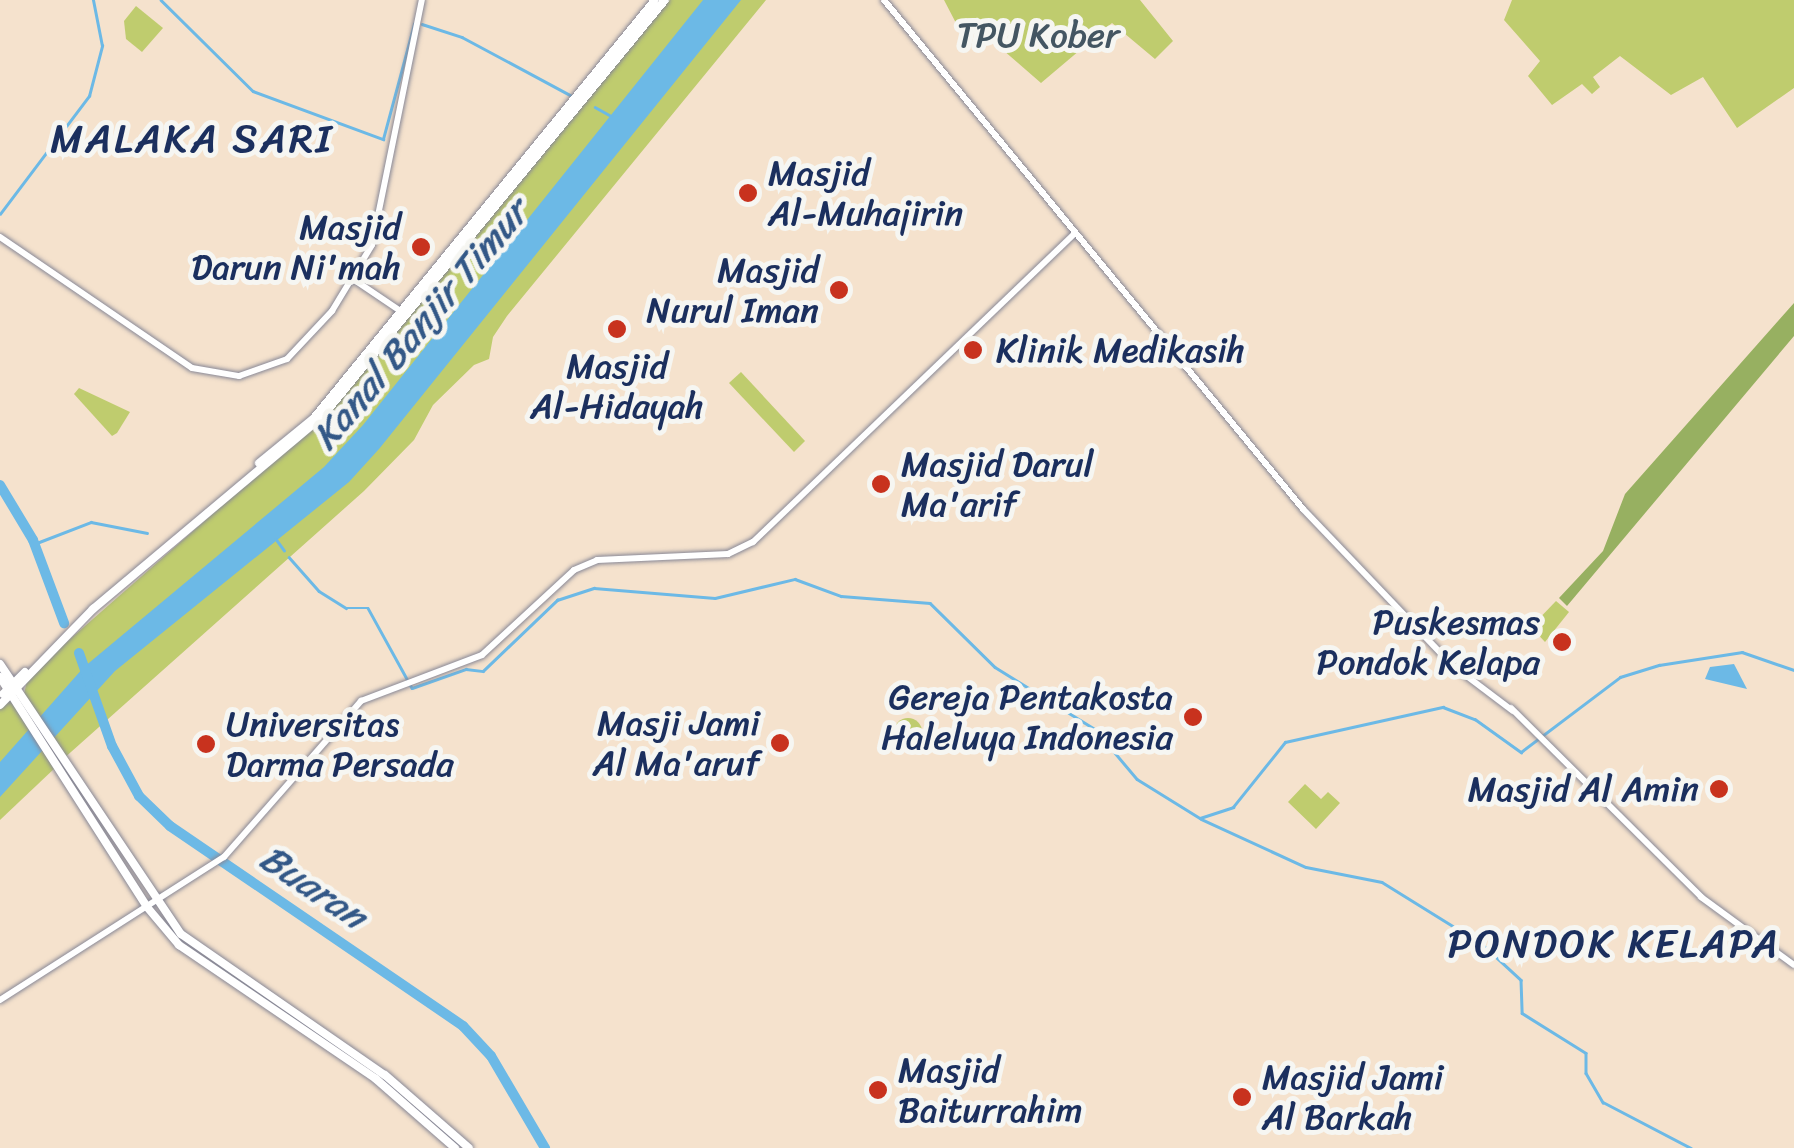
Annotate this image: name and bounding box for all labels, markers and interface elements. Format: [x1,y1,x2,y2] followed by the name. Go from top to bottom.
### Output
[957,14,1119,56] park label: TPU Kober
[52,115,332,163] district label: MALAKA SARI
[768,152,963,234] place label: Masjid Al-Muhajirin
[737,182,759,204] marker: Masjid Al-Muhajirin
[303,191,537,459] water label: Kanal Banjir Timur
[192,206,401,288] place label: Masjid Darun Ni'mah
[410,236,432,258] marker: Masjid Darun Ni'mah
[647,249,819,331] place label: Masjid Nurul Iman
[828,279,850,301] marker: Masjid Nurul Iman
[606,318,628,340] marker: Masjid Al-Hidayah
[996,329,1246,371] place label: Klinik Medikasih
[960,337,986,363] marker: Klinik Medikasih
[530,345,704,427] place label: Masjid Al-Hidayah
[901,443,1093,525] place label: Masjid Darul Ma'arif
[870,473,892,495] marker: Masjid Darul Ma'arif
[1315,601,1540,683] place label: Puskesmas Pondok Kelapa
[1549,629,1575,655] marker: Puskesmas Pondok Kelapa
[880,676,1173,758] place label: Gereja Pentakosta Haleluya Indonesia
[593,702,760,784] place label: Masji Jami Al Ma'aruf
[226,703,456,785] place label: Universitas Darma Persada
[1182,706,1204,728] marker: Gereja Pentakosta Haleluya Indonesia
[769,732,791,754] marker: Masji Jami Al Ma'aruf
[195,733,217,755] marker: Universitas Darma Persada
[1468,768,1699,810] place label: Masjid Al Amin
[1708,778,1730,800] marker: Masjid Al Amin
[251,835,375,939] water label: Buaran
[1446,920,1782,968] district label: PONDOK KELAPA
[898,1049,1083,1131] place label: Masjid Baiturrahim
[1262,1056,1443,1138] place label: Masjid Jami Al Barkah
[867,1079,889,1101] marker: Masjid Baiturrahim
[1231,1086,1253,1108] marker: Masjid Jami Al Barkah

